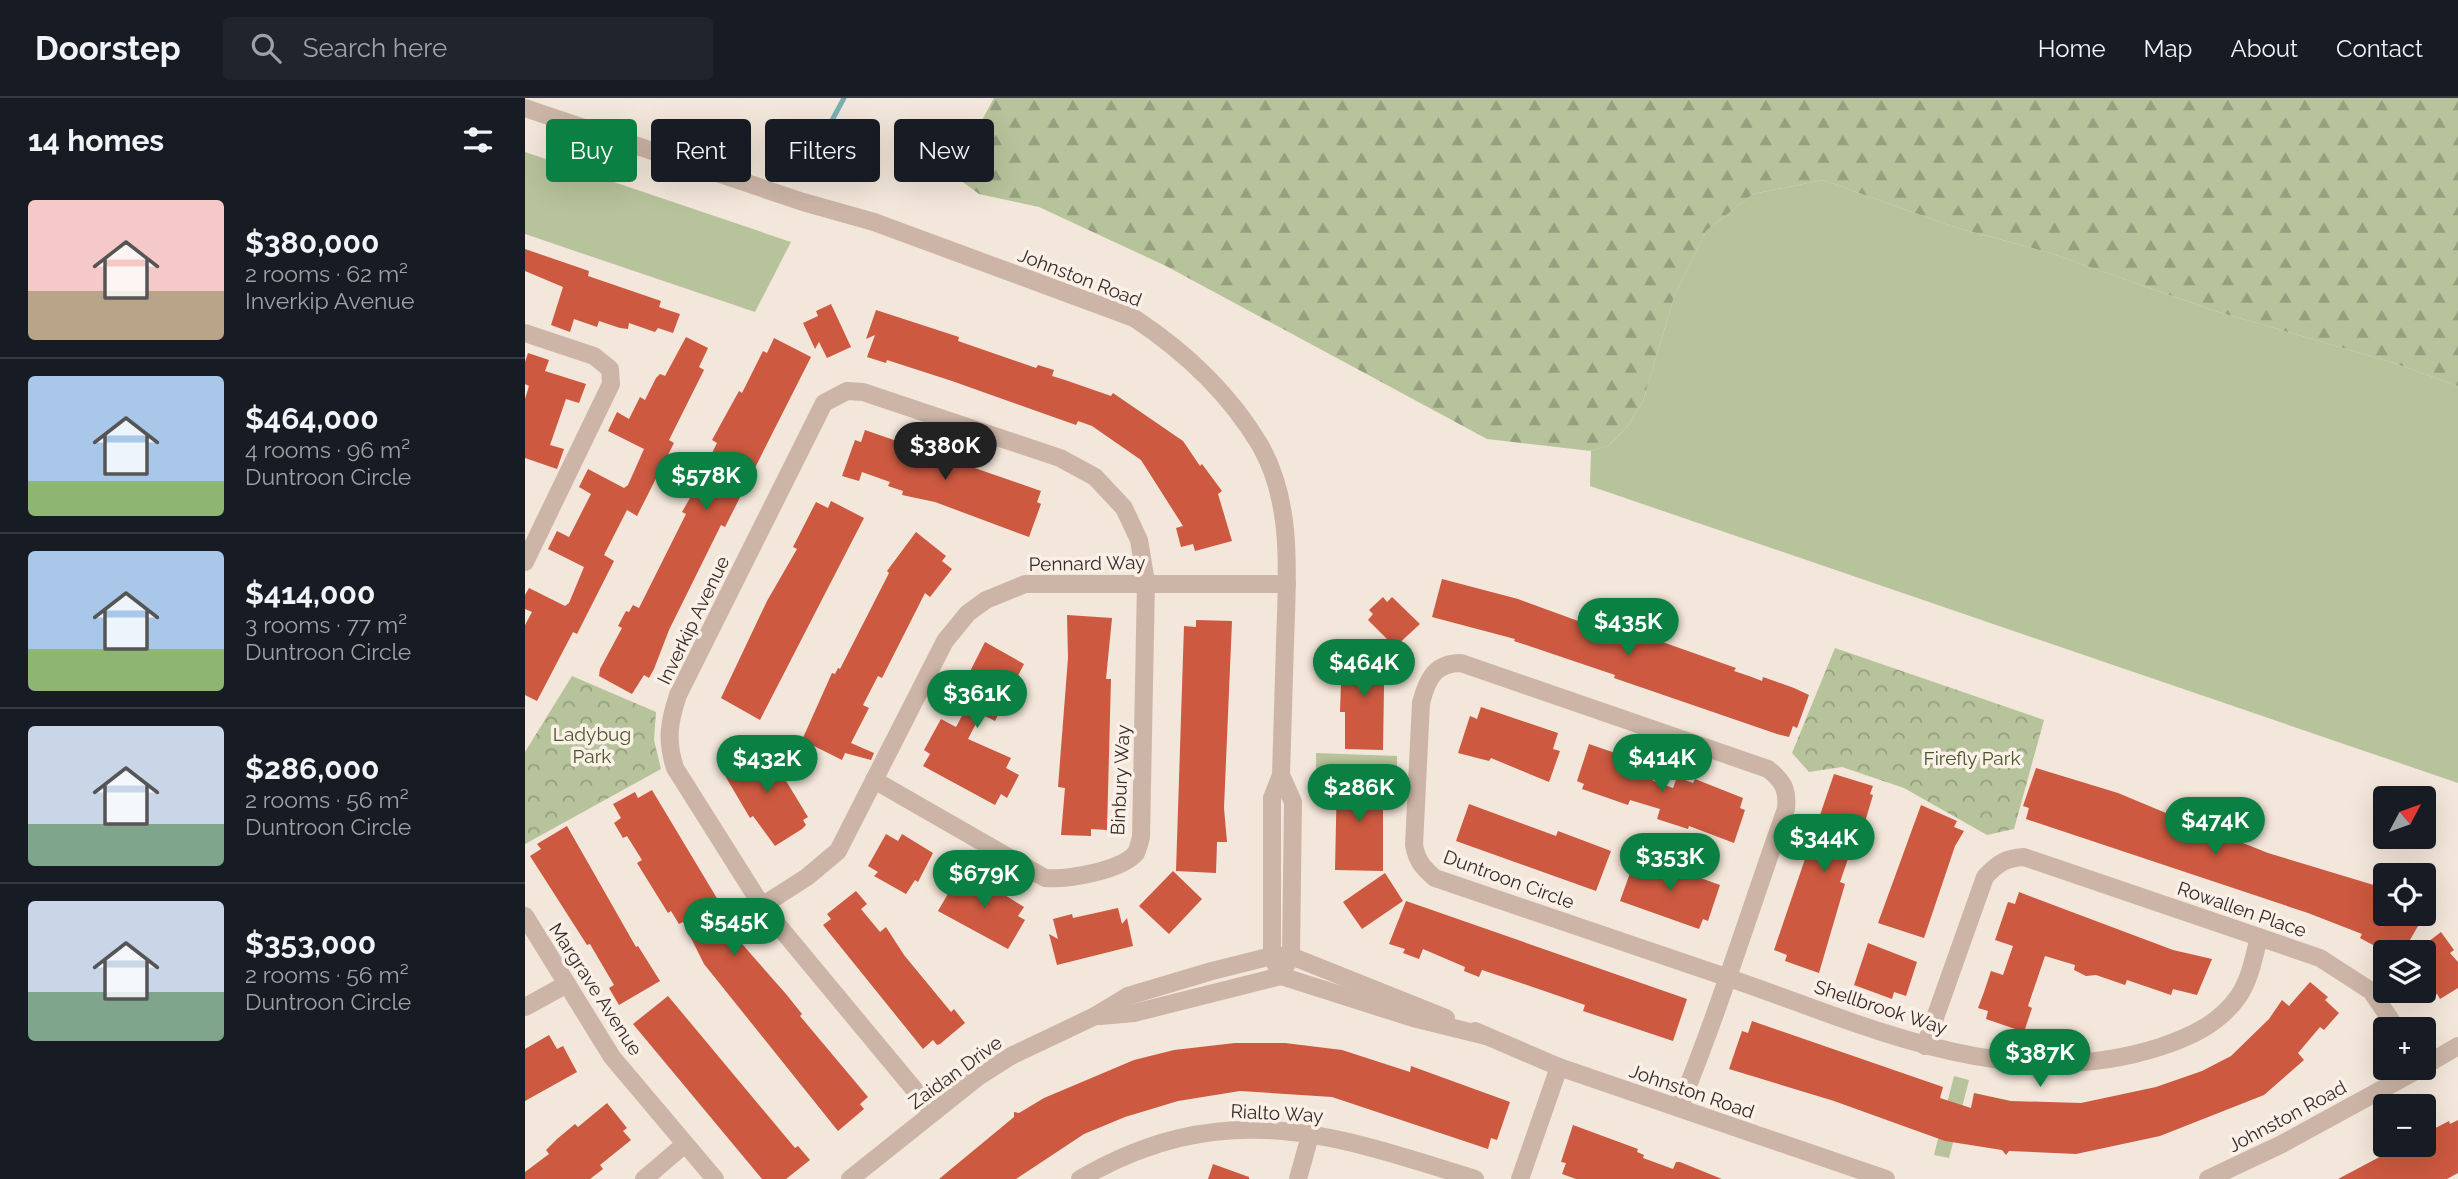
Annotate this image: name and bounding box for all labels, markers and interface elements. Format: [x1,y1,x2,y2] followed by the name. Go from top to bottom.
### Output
[223,17,713,80] search box
[35,29,181,68] text: Doorstep
[247,29,285,67] icon: search
[303,33,447,63] text: Search here
[2038,34,2106,63] text: Home
[2144,34,2192,63] text: Map
[2230,34,2298,63] text: About
[2336,34,2423,63] text: Contact
[546,119,637,182] chip: Buy
[651,119,751,182] chip: Rent
[765,119,880,182] chip: Filters
[894,119,994,182] chip: New
[459,121,497,159] icon: filters
[28,123,164,158] text: 14 homes
[245,225,379,260] text: $380,000
[84,228,168,312] icon: home
[1015,243,1145,311] street label: Johnston Road
[245,260,408,287] text: 2 rooms · 62 m²
[245,287,415,314] text: Inverkip Avenue
[245,401,379,436] text: $464,000
[84,404,168,488] icon: home
[896,422,994,482] pin: $380K
[910,431,980,458] text: $380K
[245,436,410,463] text: 4 rooms · 96 m²
[657,452,755,512] pin: $578K
[671,461,741,488] text: $578K
[245,463,411,490] text: Duntroon Circle
[1028,551,1146,575] street label: Pennard Way
[652,552,734,688] street label: Inverkip Avenue
[245,576,375,611] text: $414,000
[84,579,168,663] icon: home
[1579,598,1677,658] pin: $435K
[1594,607,1662,634] text: $435K
[245,611,407,638] text: 3 rooms · 77 m²
[245,638,411,665] text: Duntroon Circle
[1315,640,1413,699] pin: $464K
[1329,648,1399,675] text: $464K
[928,670,1026,730] pin: $361K
[943,679,1011,706] text: $361K
[553,723,631,767] park label: Ladybug Park
[1106,724,1134,836] street label: Binbury Way
[1613,734,1711,794] pin: $414K
[718,736,816,795] pin: $432K
[1628,743,1696,770] text: $414K
[733,744,801,771] text: $432K
[1924,747,2020,769] park label: Firefly Park
[245,751,380,786] text: $286,000
[84,754,168,838] icon: home
[1310,764,1408,824] pin: $286K
[1324,773,1394,800] text: $286K
[245,786,409,813] text: 2 rooms · 56 m²
[2373,786,2436,849] north arrow
[2373,786,2436,1157] map controls
[2166,798,2264,857] pin: $474K
[2181,806,2249,833] text: $474K
[245,813,411,840] text: Duntroon Circle
[1775,814,1873,874] pin: $344K
[1790,823,1858,850] text: $344K
[1621,834,1719,893] pin: $353K
[1636,842,1704,869] text: $353K
[1441,845,1577,913] street label: Duntroon Circle
[935,850,1033,910] pin: $679K
[949,859,1019,886] text: $679K
[2373,863,2436,926] button: locate
[2175,877,2309,941] street label: Rowallen Place
[685,898,783,958] pin: $545K
[700,907,768,934] text: $545K
[545,919,647,1059] street label: Margrave Avenue
[245,926,376,961] text: $353,000
[84,929,168,1013] icon: home
[2373,940,2436,1003] button: layers
[245,961,409,988] text: 2 rooms · 56 m²
[1812,975,1950,1039] street label: Shellbrook Way
[245,988,411,1015] text: Duntroon Circle
[2373,1017,2436,1080] button: +
[1991,1030,2089,1089] pin: $387K
[904,1031,1006,1113] street label: Zaidan Drive
[2005,1038,2075,1065] text: $387K
[1627,1059,1757,1123] street label: Johnston Road
[2224,1076,2350,1156] street label: Johnston Road
[2373,1094,2436,1157] button: −
[1230,1100,1324,1126] street label: Rialto Way

